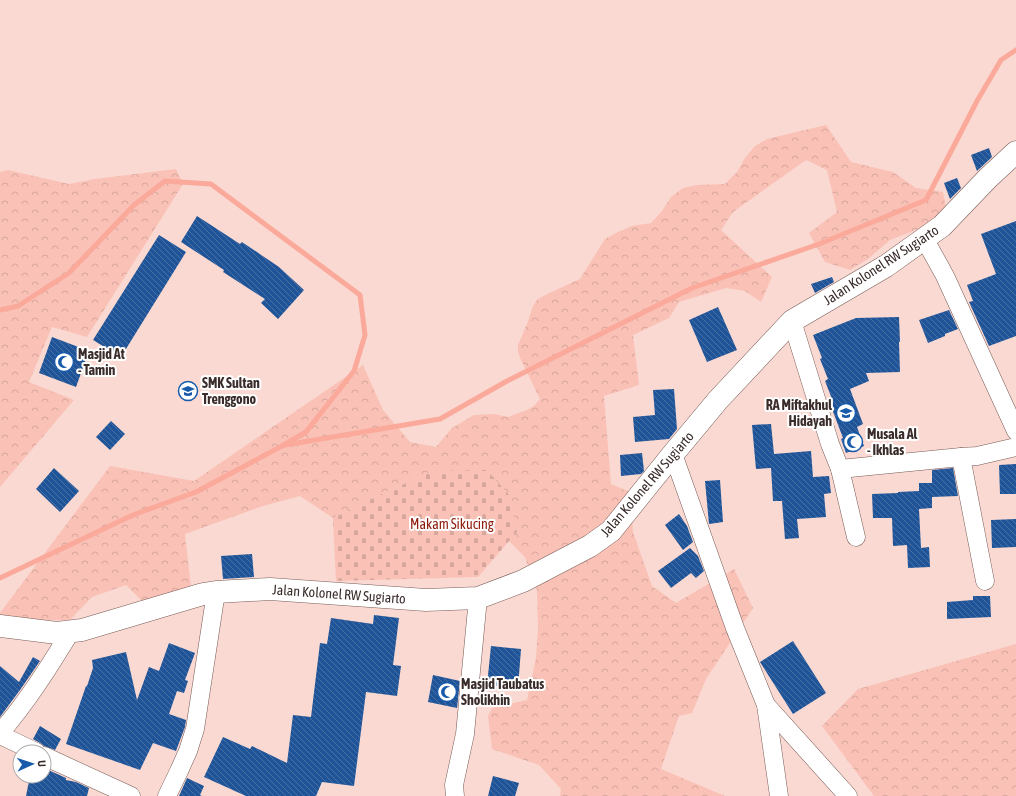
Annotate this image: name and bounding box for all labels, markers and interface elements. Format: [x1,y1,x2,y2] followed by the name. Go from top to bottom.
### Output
[821,222,941,308] street label: Jalan Kolonel RW Sugiarto
[78,346,125,378] place label: Masjid At - Tamin
[53,351,75,373] mosque icon: Masjid At - Tamin
[202,375,260,407] place label: SMK Sultan Trenggono
[177,380,199,402] school or university icon: SMK Sultan Trenggono
[766,397,832,429] place label: RA Miftakhul Hidayah
[835,402,857,424] school or university icon: RA Miftakhul Hidayah
[867,426,918,458] place label: Musala Al - Ikhlas
[597,428,697,540] street label: Jalan Kolonel RW Sugiarto
[842,431,864,453] mosque icon: Musala Al - Ikhlas
[410,516,494,532] park label: Makam Sikucing
[272,581,406,607] street label: Jalan Kolonel RW Sugiarto
[461,676,544,708] place label: Masjid Taubatus Sholikhin
[436,681,458,703] mosque icon: Masjid Taubatus Sholikhin
[12,744,52,784] north arrow
[36,760,48,767] text: U

